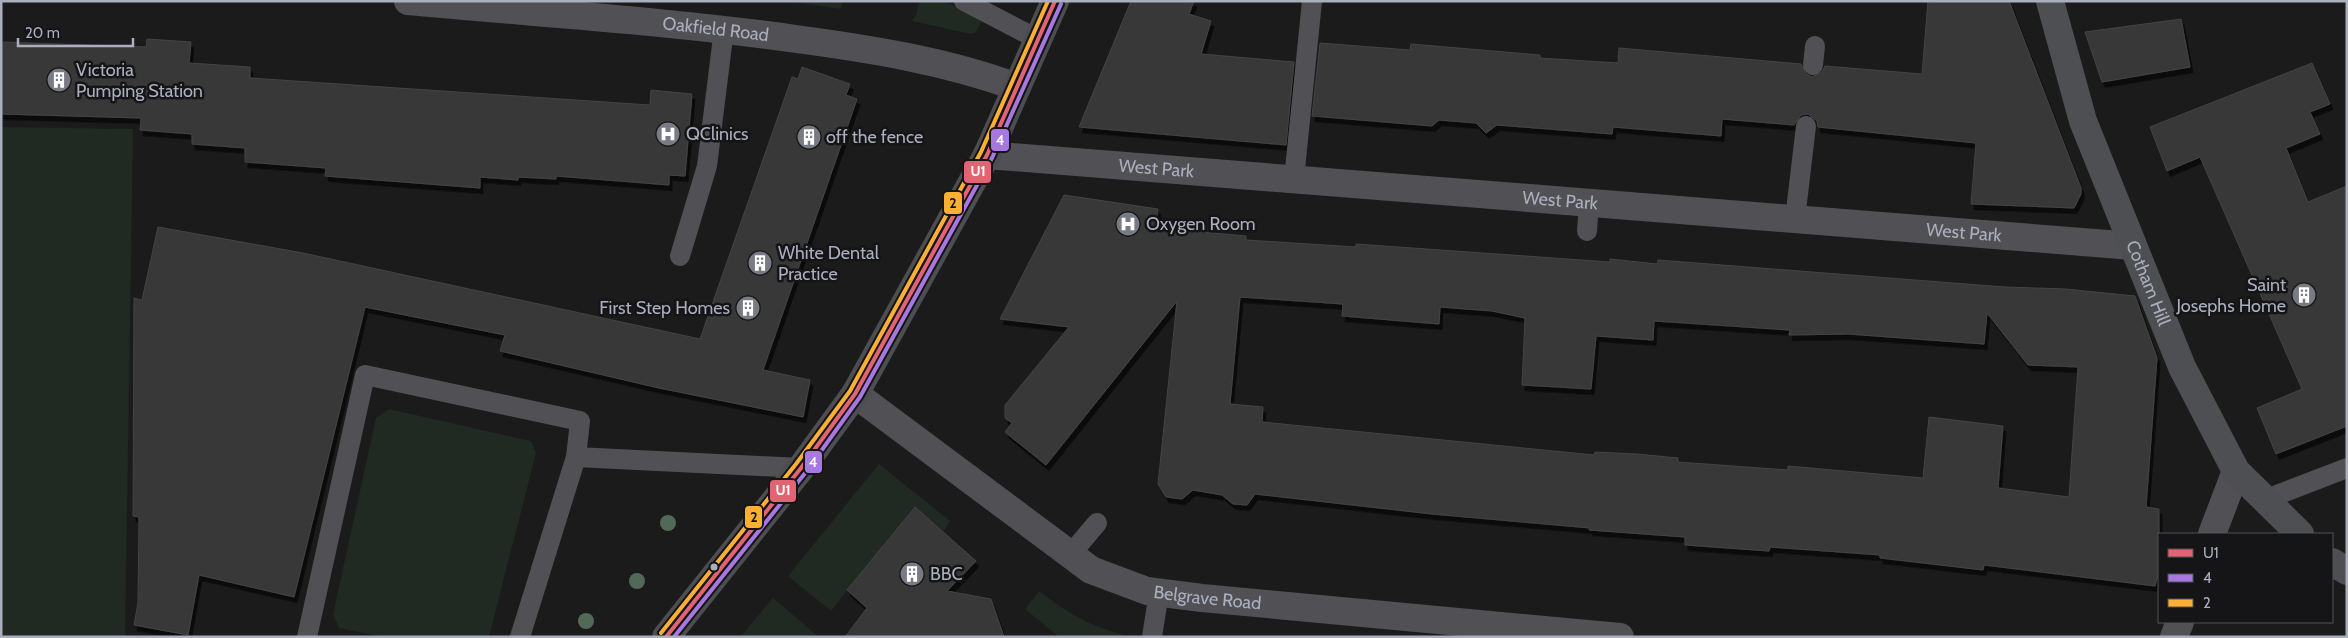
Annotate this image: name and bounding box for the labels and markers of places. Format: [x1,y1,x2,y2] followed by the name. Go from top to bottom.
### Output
[76,59,203,102] place label: Victoria Pumping Station
[46,67,72,93] building icon: Victoria Pumping Station
[655,121,681,147] hospital icon: QClinics
[686,123,749,145] place label: QClinics
[796,124,822,150] building icon: off the fence
[826,126,923,148] place label: off the fence
[1115,211,1141,237] hospital icon: Oxygen Room
[1146,213,1256,235] place label: Oxygen Room
[778,242,880,285] place label: White Dental Practice
[747,250,773,276] building icon: White Dental Practice
[2175,274,2286,317] place label: Saint Josephs Home
[2291,282,2317,308] building icon: Saint Josephs Home
[735,295,761,321] building icon: First Step Homes
[599,297,730,319] place label: First Step Homes
[899,561,925,587] building icon: BBC
[709,562,719,572] unlabelled marker
[930,563,963,585] place label: BBC

